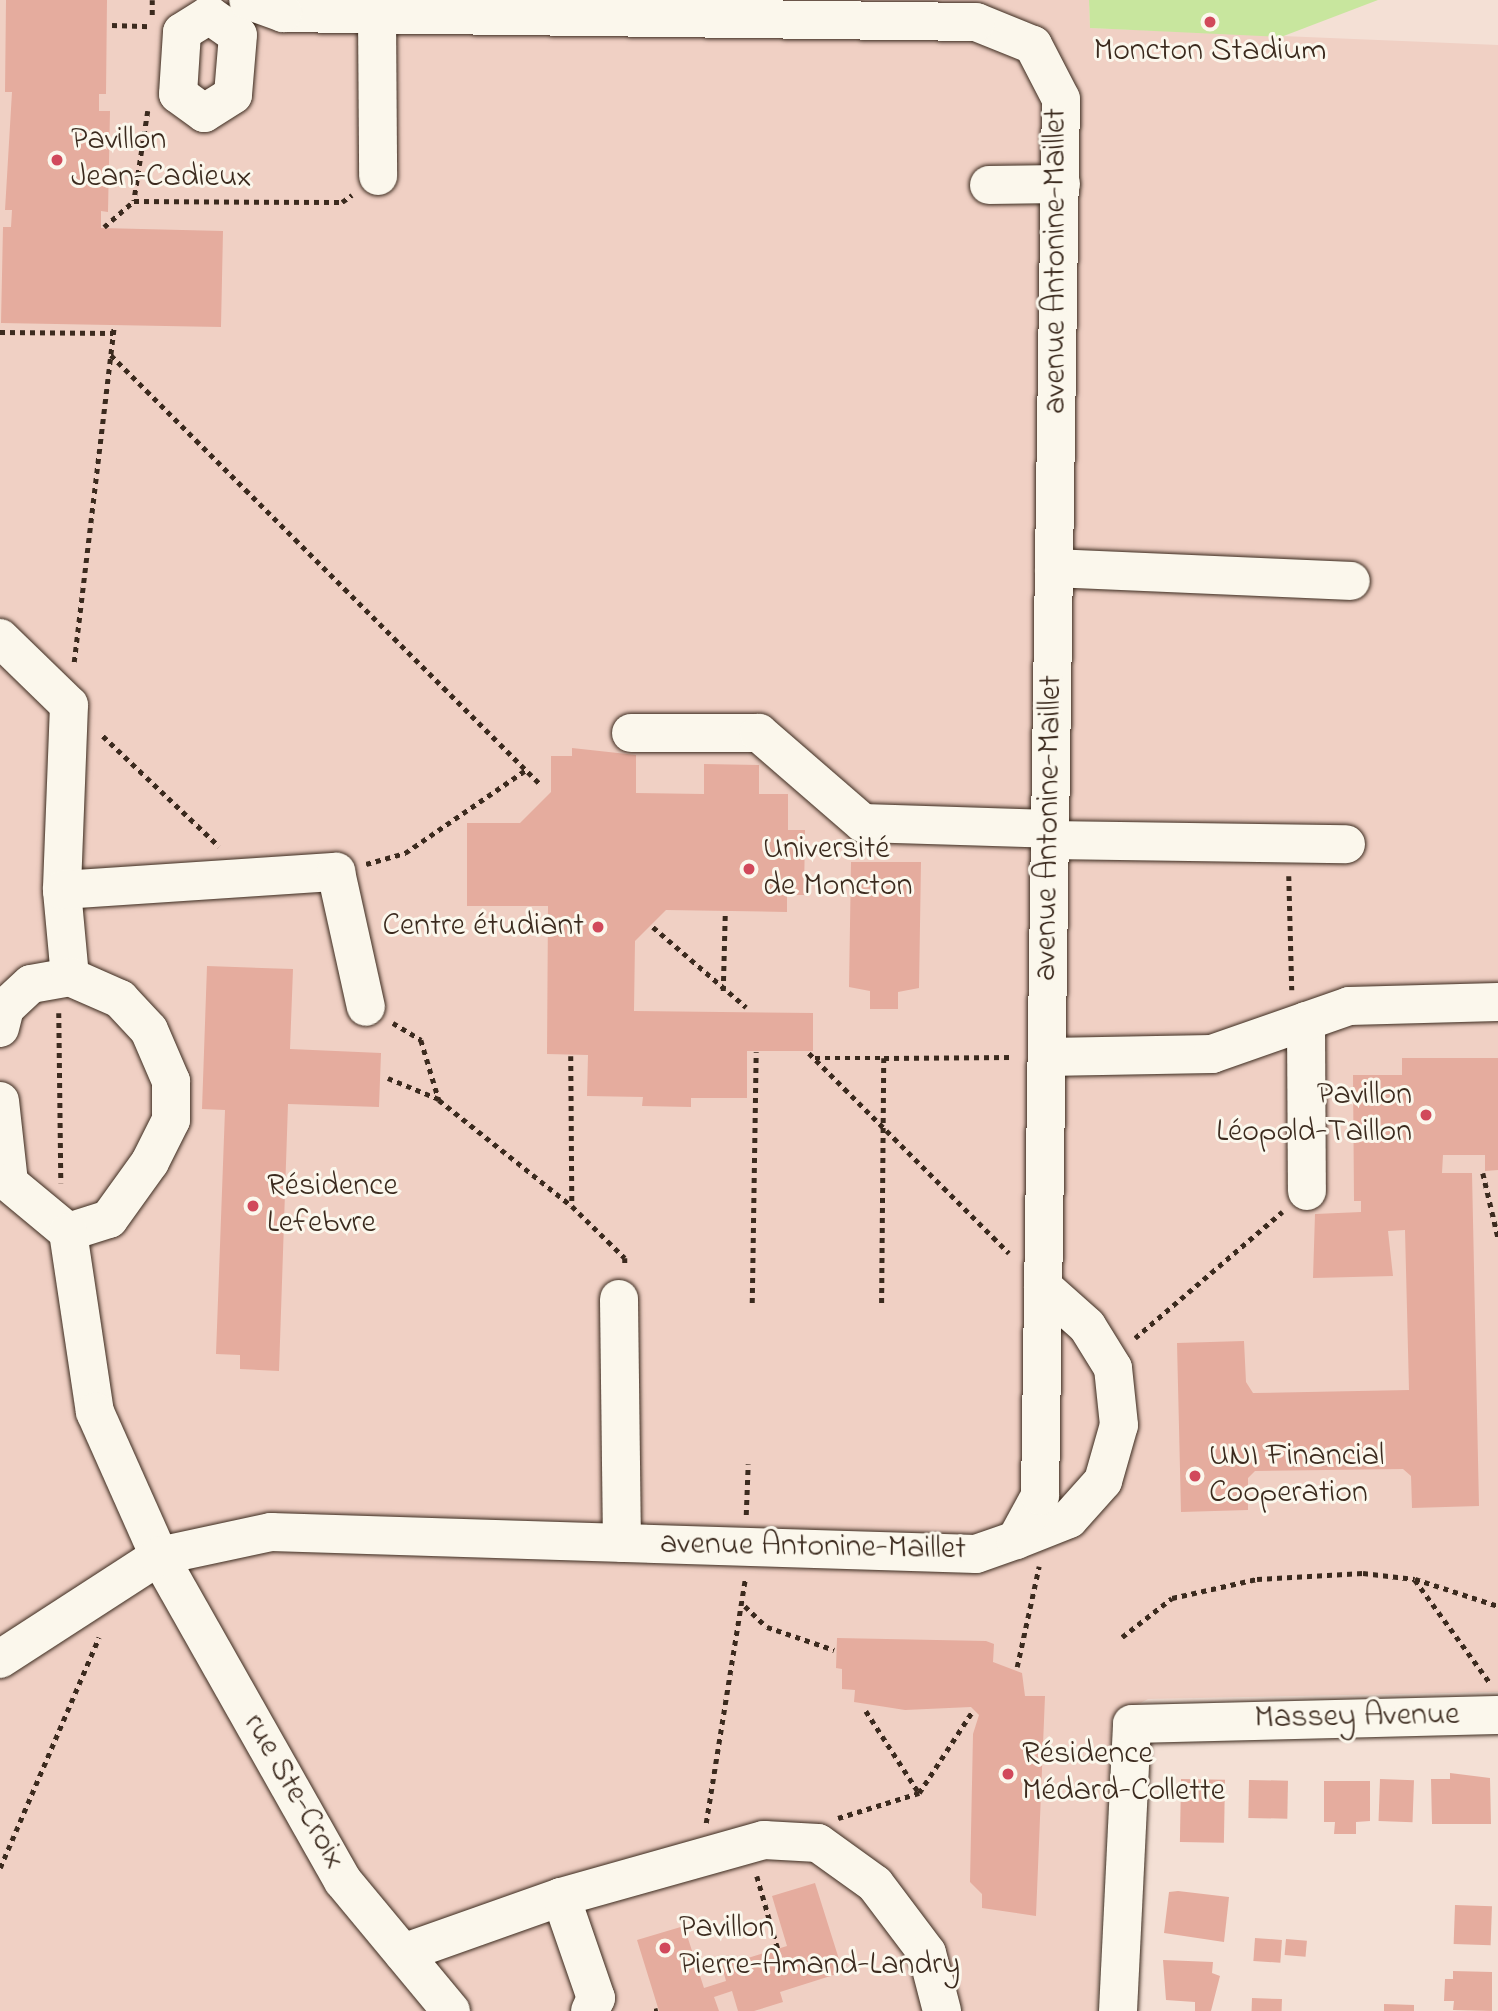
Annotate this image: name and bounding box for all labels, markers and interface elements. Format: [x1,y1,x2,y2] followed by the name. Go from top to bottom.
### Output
[1202,14,1218,30] marker: Moncton Stadium
[1094,33,1326,71] place label: Moncton Stadium
[1038,108,1076,414] street label: avenue Antonine-Maillet
[71,123,251,198] place label: Pavillon Jean-Cadieux
[49,152,65,168] marker: Pavillon Jean-Cadieux
[1028,675,1072,981] street label: avenue Antonine-Maillet
[763,832,913,907] place label: Université de Moncton
[741,861,757,877] marker: Université de Moncton
[382,908,584,946] place label: Centre étudiant
[590,919,606,935] marker: Centre étudiant
[1216,1078,1412,1153] place label: Pavillon Léopold-Taillon
[1418,1107,1434,1123] marker: Pavillon Léopold-Taillon
[267,1169,398,1244] place label: Résidence Lefebvre
[245,1198,261,1214] marker: Résidence Lefebvre
[1209,1439,1384,1514] place label: UNI Financial Cooperation
[1187,1468,1203,1484] marker: UNI Financial Cooperation
[660,1526,966,1570] street label: avenue Antonine-Maillet
[1254,1697,1460,1739] street label: Massey Avenue
[233,1708,353,1876] street label: rue Ste-Croix
[1022,1737,1225,1812] place label: Résidence Médard-Collette
[1000,1766,1016,1782] marker: Résidence Médard-Collette
[679,1911,960,1986] place label: Pavillon Pierre-Amand-Landry
[657,1940,673,1956] marker: Pavillon Pierre-Amand-Landry

